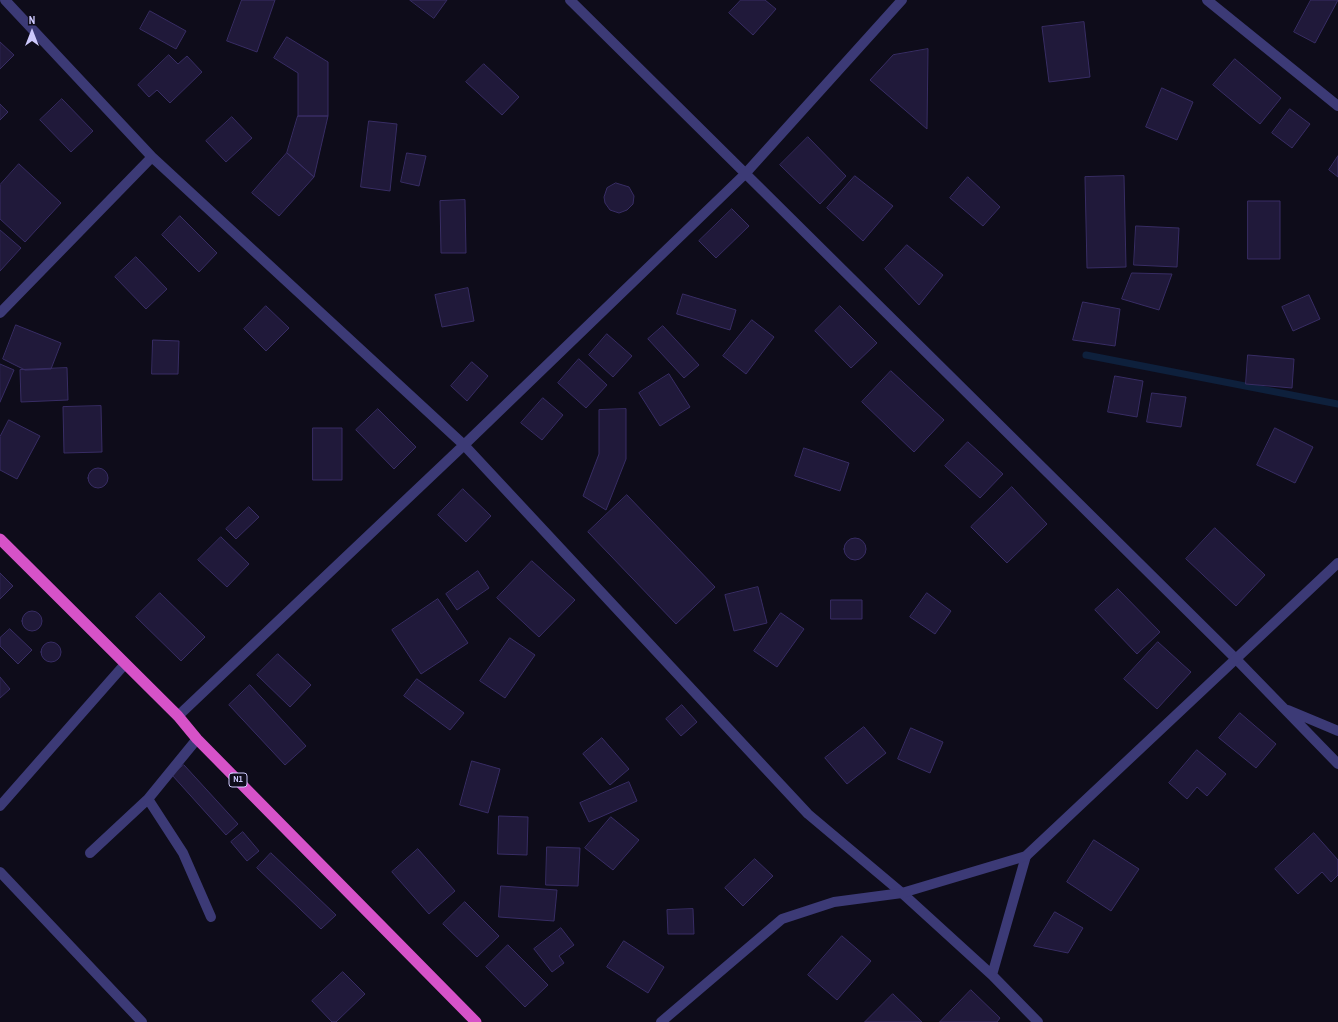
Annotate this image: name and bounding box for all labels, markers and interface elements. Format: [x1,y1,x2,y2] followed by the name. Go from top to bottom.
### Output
[12,12,52,52] north arrow
[29,13,35,27] text: N
[229,773,247,787] road number: N1

